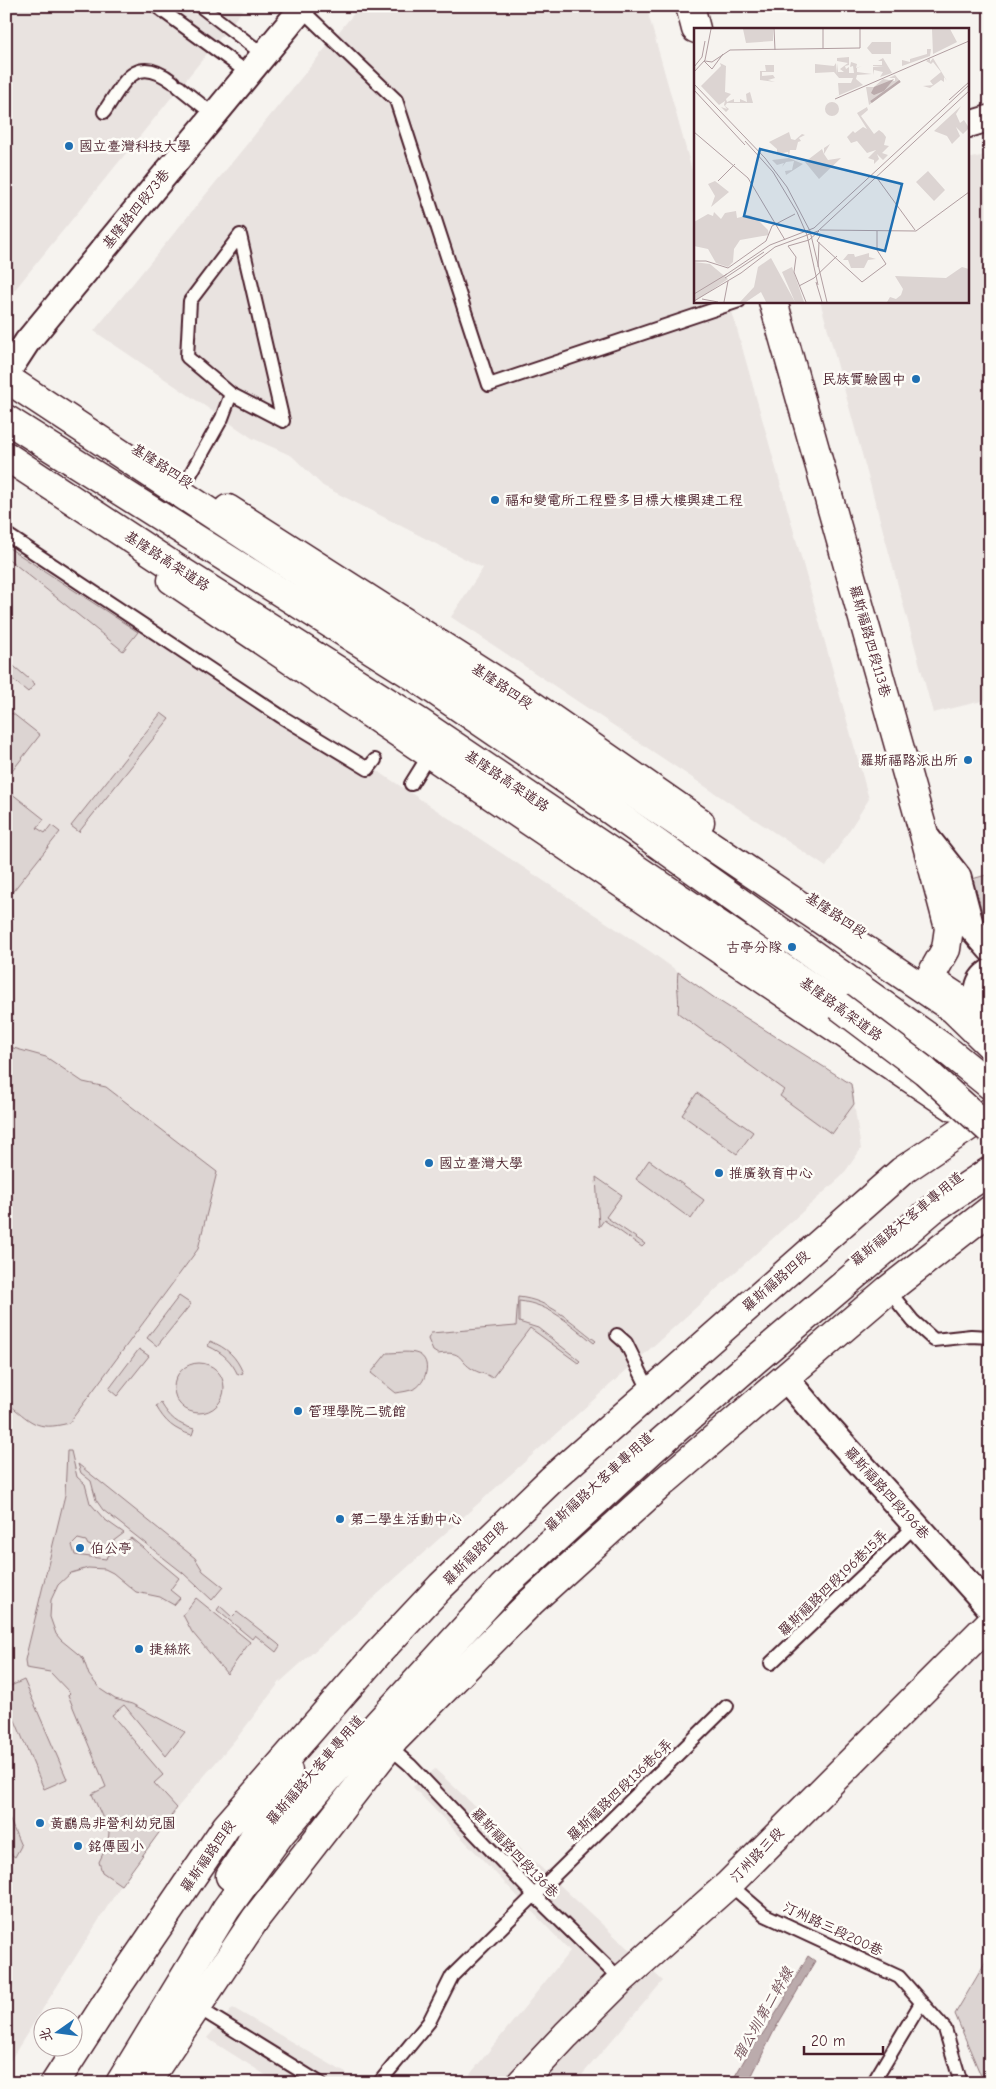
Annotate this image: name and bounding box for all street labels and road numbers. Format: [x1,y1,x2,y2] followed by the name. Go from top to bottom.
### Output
[99,165,174,252] street label: 基隆路四段73巷
[128,440,196,492] street label: 基隆路四段
[121,527,213,595] street label: 基隆路高架道路
[846,583,894,700] street label: 羅斯福路四段113巷
[468,659,536,713] street label: 基隆路四段
[462,747,552,815] street label: 基隆路高架道路
[802,888,870,942] street label: 基隆路四段
[796,973,886,1045] street label: 基隆路高架道路
[847,1168,967,1270] street label: 羅斯福路大客車專用道
[739,1247,813,1315] street label: 羅斯福路四段
[541,1429,657,1535] street label: 羅斯福路大客車專用道
[841,1443,934,1543] street label: 羅斯福路四段196巷
[439,1517,511,1589] street label: 羅斯福路四段
[775,1526,891,1640] street label: 羅斯福路四段196巷15弄
[263,1712,367,1828] street label: 羅斯福路大客車專用道
[564,1735,676,1845] street label: 羅斯福路四段136巷6弄
[468,1805,563,1902] street label: 羅斯福路四段136巷
[177,1817,239,1895] street label: 羅斯福路四段
[727,1824,787,1886] street label: 汀州路三段
[780,1898,887,1960] street label: 汀州路三段200巷

